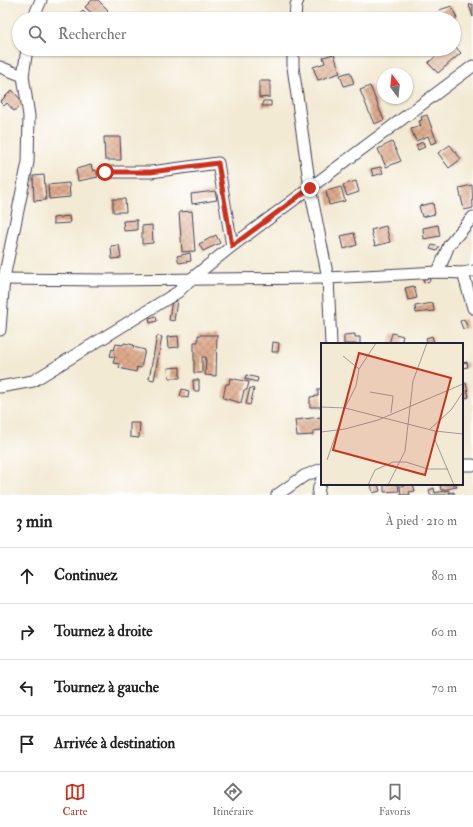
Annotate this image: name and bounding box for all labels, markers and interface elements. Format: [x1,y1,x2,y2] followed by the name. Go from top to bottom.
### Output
[12,12,461,56] search box
[26,23,48,45] icon: search
[58,25,126,44] text: Rechercher
[377,68,413,104] north arrow
[96,163,114,181] route start
[301,179,319,197] route end
[321,343,463,485] inset map
[16,511,53,532] text: 3 min
[386,513,457,529] text: À pied · 210 m
[16,565,38,587] icon: ahead
[54,566,118,585] text: Continuez
[431,568,457,584] text: 80 m
[16,621,38,643] icon: right
[54,622,153,641] text: Tournez à droite
[431,624,457,640] text: 60 m
[16,677,38,699] icon: left
[54,678,159,697] text: Tournez à gauche
[432,680,457,696] text: 70 m
[16,733,38,755] icon: arrive
[54,734,175,753] text: Arrivée à destination
[63,781,87,818] tab: Carte
[212,781,254,818] tab: Itinéraire
[379,781,410,818] tab: Favoris

